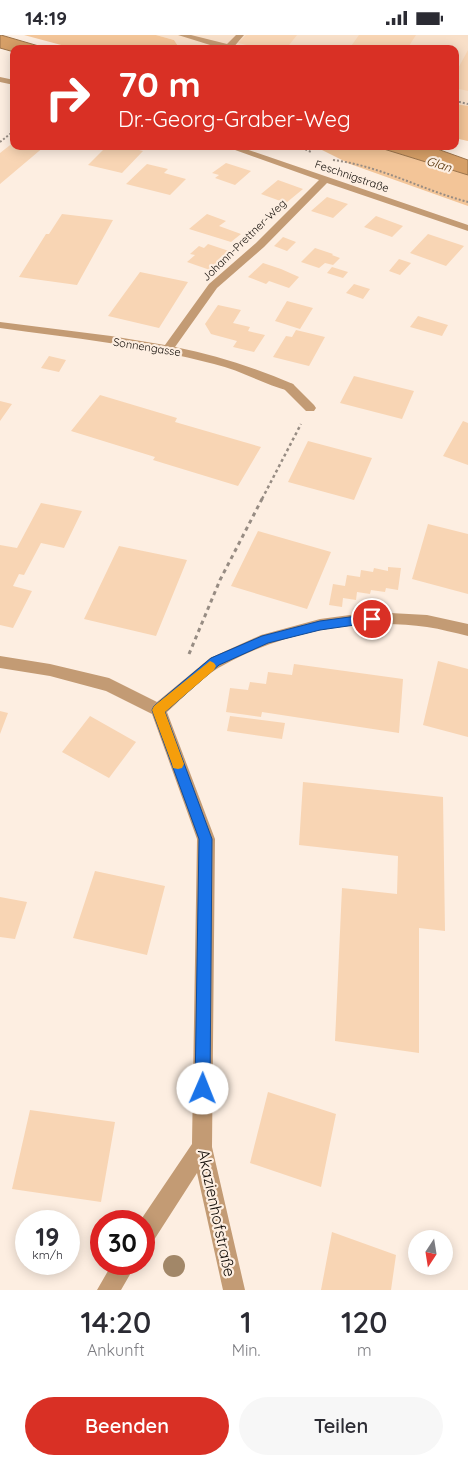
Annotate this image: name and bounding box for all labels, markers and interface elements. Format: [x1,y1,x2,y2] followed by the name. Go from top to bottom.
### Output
[25,6,67,30] text: 14:19
[118,62,201,106] text: 70 m
[35,65,100,130] icon: right
[118,105,351,133] text: Dr.-Georg-Graber-Weg
[425,153,454,175] water label: Glan
[313,157,391,195] street label: Feschnigstraße
[199,196,289,284] street label: Johann-Prettner-Weg
[112,335,182,359] street label: Sonnengasse
[351,598,393,640] pin
[358,605,386,633] icon: arrive
[176,1062,228,1114] position arrow
[194,1147,240,1279] street label: Akazienhofstraße
[90,1210,155,1275] speed limit sign: 30
[36,1221,59,1252] text: 19
[408,1230,452,1275] north arrow
[408,1230,453,1275] map controls
[32,1247,63,1262] text: km/h
[80,1303,151,1341] text: 14:20
[240,1303,252,1341] text: 1
[341,1303,388,1341] text: 120
[87,1340,145,1360] text: Ankunft
[232,1340,261,1360] text: Min.
[357,1340,372,1360] text: m
[25,1397,229,1455] button: Beenden
[239,1397,443,1455] button: Teilen

